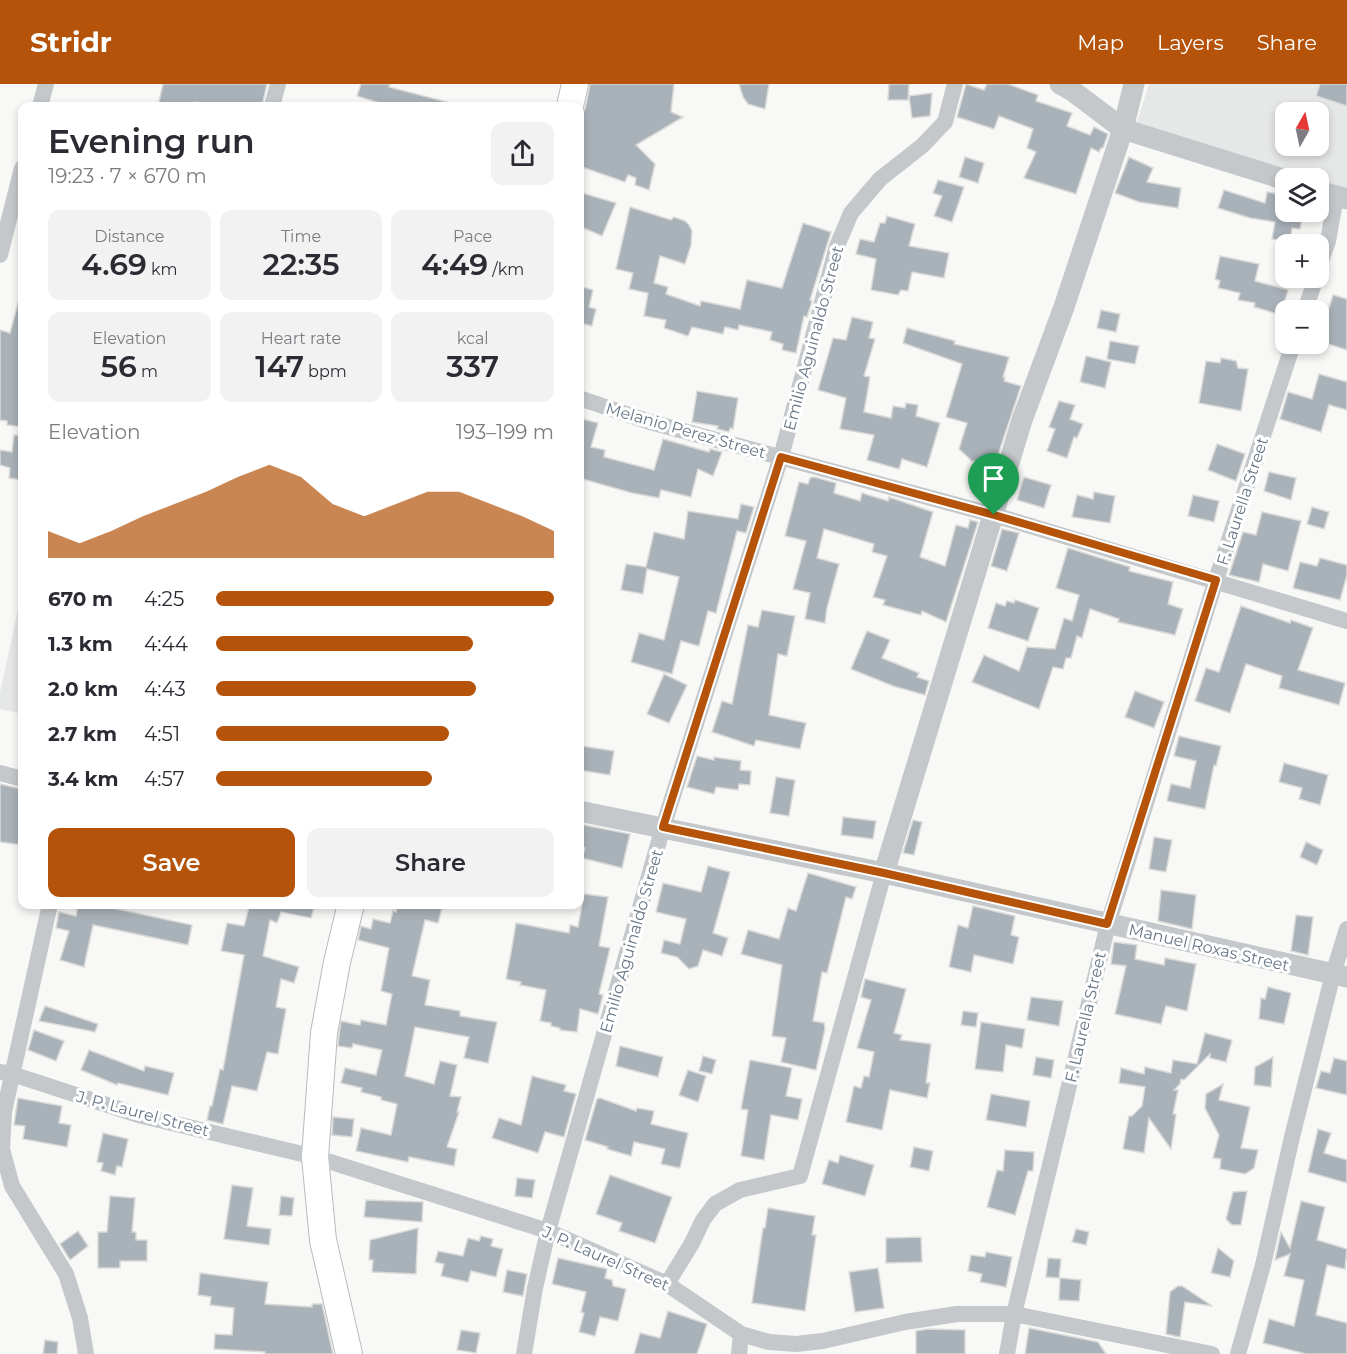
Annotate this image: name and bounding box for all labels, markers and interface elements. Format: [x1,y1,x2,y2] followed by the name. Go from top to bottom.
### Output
[30,25,112,59] text: Stridr
[1077,30,1124,55] text: Map
[1157,30,1224,55] text: Layers
[1257,30,1317,55] text: Share
[1275,102,1329,156] north arrow
[1275,102,1329,354] map controls
[48,121,255,161] text: Evening run
[491,122,554,185] button: share
[48,164,207,188] text: 19:23 · 7 × 670 m
[1275,168,1329,222] button: layers
[94,227,164,246] text: Distance
[281,227,321,246] text: Time
[453,227,492,246] text: Pace
[1275,234,1329,288] button: +
[780,243,847,432] street label: Emilio Aguinaldo Street
[81,246,147,283] text: 4.69
[263,246,339,283] text: 22:35
[421,246,488,283] text: 4:49
[147,260,177,279] text: km
[488,260,524,279] text: /km
[1275,300,1329,354] button: −
[92,329,166,348] text: Elevation
[261,329,341,348] text: Heart rate
[457,329,489,348] text: kcal
[101,348,137,385] text: 56
[255,348,304,385] text: 147
[446,348,499,385] text: 337
[137,362,158,381] text: m
[304,362,347,381] text: bpm
[604,399,769,463] street label: Melanio Perez Street
[48,420,140,444] text: Elevation
[456,420,554,444] text: 193–199 m
[1213,434,1272,568] street label: F. Laurella Street
[968,453,1019,515] pin
[977,462,1010,495] icon: arrive
[48,587,113,611] text: 670 m
[144,587,184,611] text: 4:25
[48,632,113,656] text: 1.3 km
[144,632,188,656] text: 4:44
[48,677,118,701] text: 2.0 km
[144,677,186,701] text: 4:43
[48,722,117,746] text: 2.7 km
[144,722,180,746] text: 4:51
[48,767,119,791] text: 3.4 km
[144,767,184,791] text: 4:57
[48,828,295,897] button: Save
[307,828,554,897] button: Share
[596,847,667,1035] street label: Emilio Aguinaldo Street
[1127,920,1291,975] street label: Manuel Roxas Street
[1061,949,1110,1084] street label: F. Laurella Street
[74,1086,212,1140] street label: J. P. Laurel Street
[539,1222,672,1295] street label: J. P. Laurel Street

